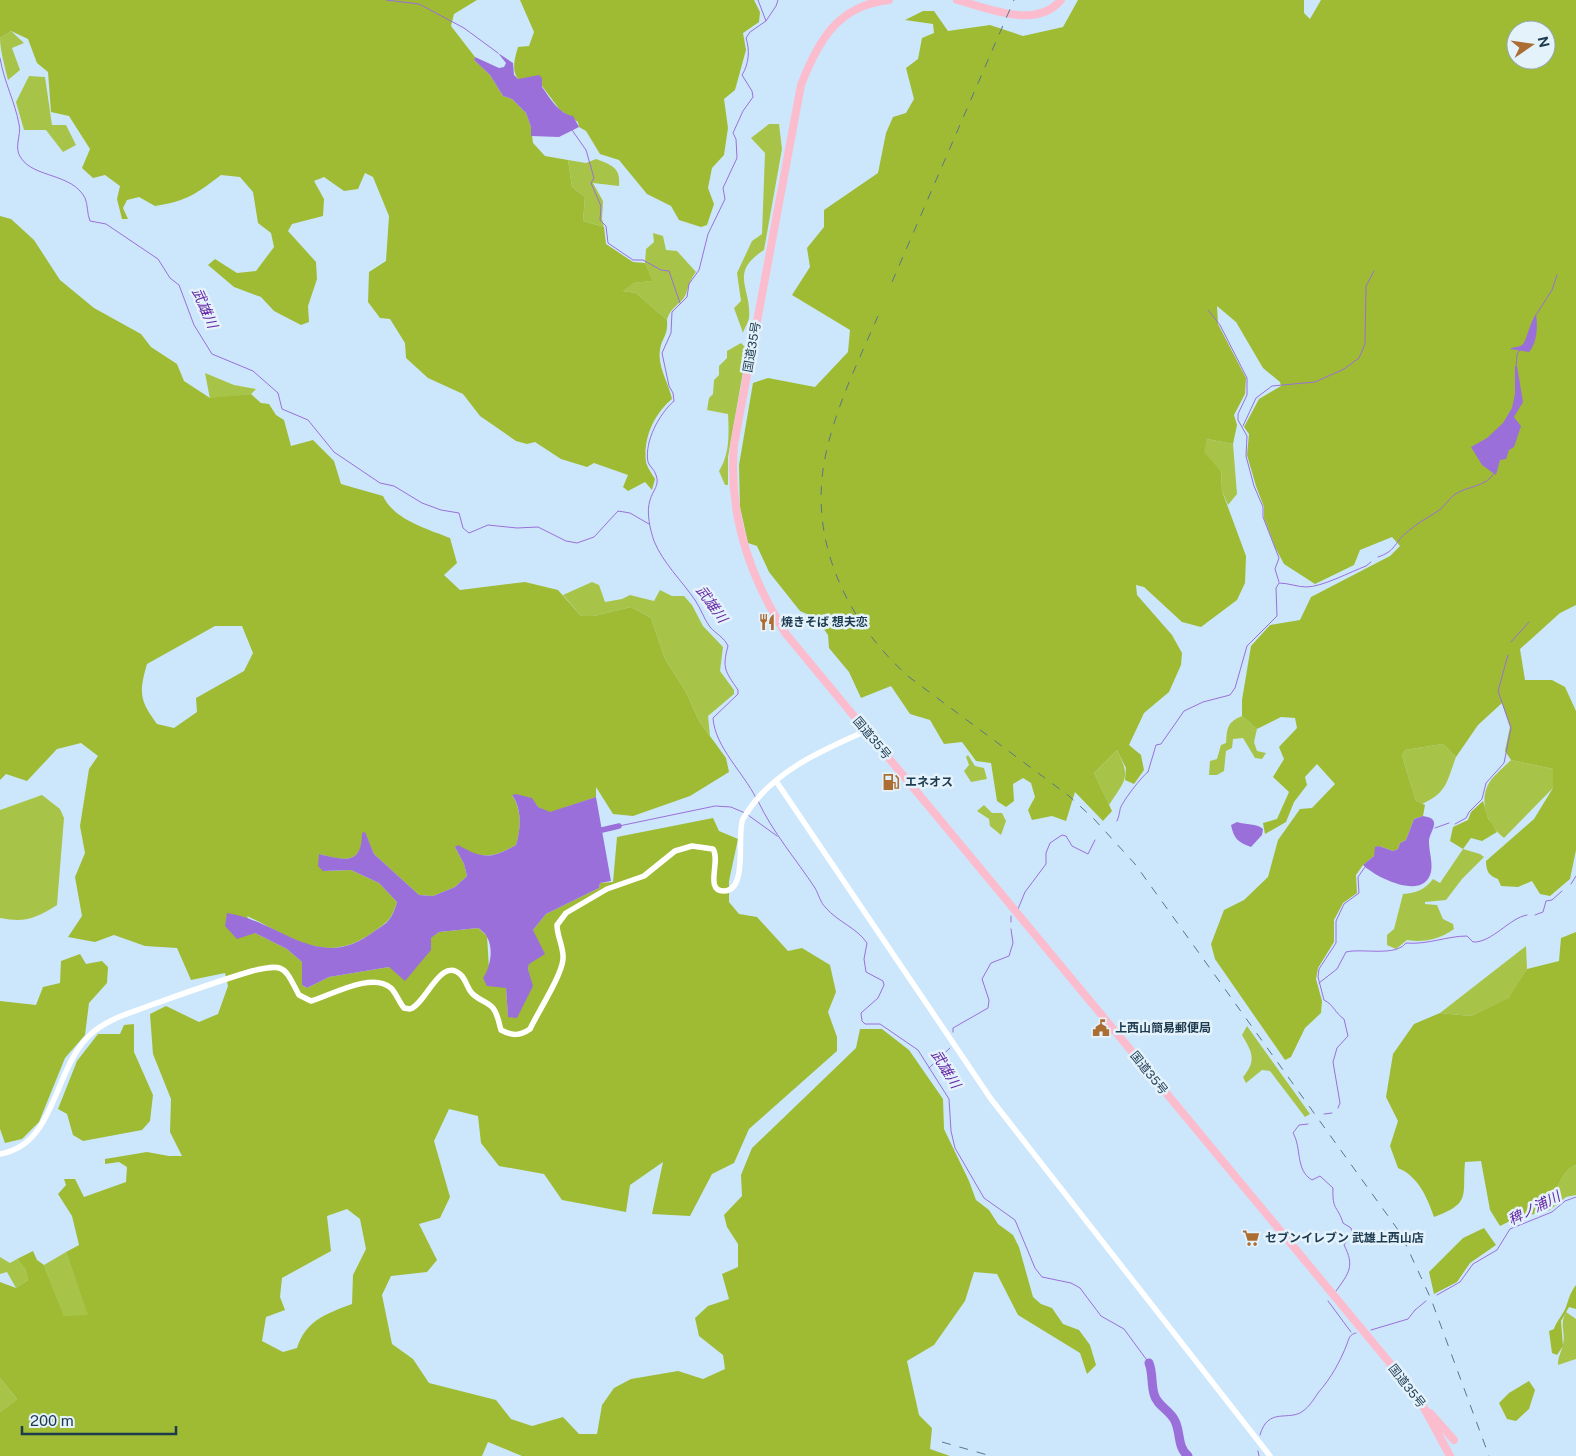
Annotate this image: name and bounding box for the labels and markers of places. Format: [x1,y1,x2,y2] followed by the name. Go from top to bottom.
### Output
[757,612,777,632] restaurant icon: 焼きそば 想夫恋
[781,615,868,629] place label: 焼きそば 想夫恋
[881,772,901,792] fuel station icon: エネオス
[905,775,953,789] place label: エネオス
[1091,1018,1111,1038] public building icon: 上西山簡易郵便局
[1115,1021,1211,1035] place label: 上西山簡易郵便局
[1241,1228,1261,1248] supermarket icon: セブンイレブン 武雄上西山店
[1265,1231,1424,1245] place label: セブンイレブン 武雄上西山店

